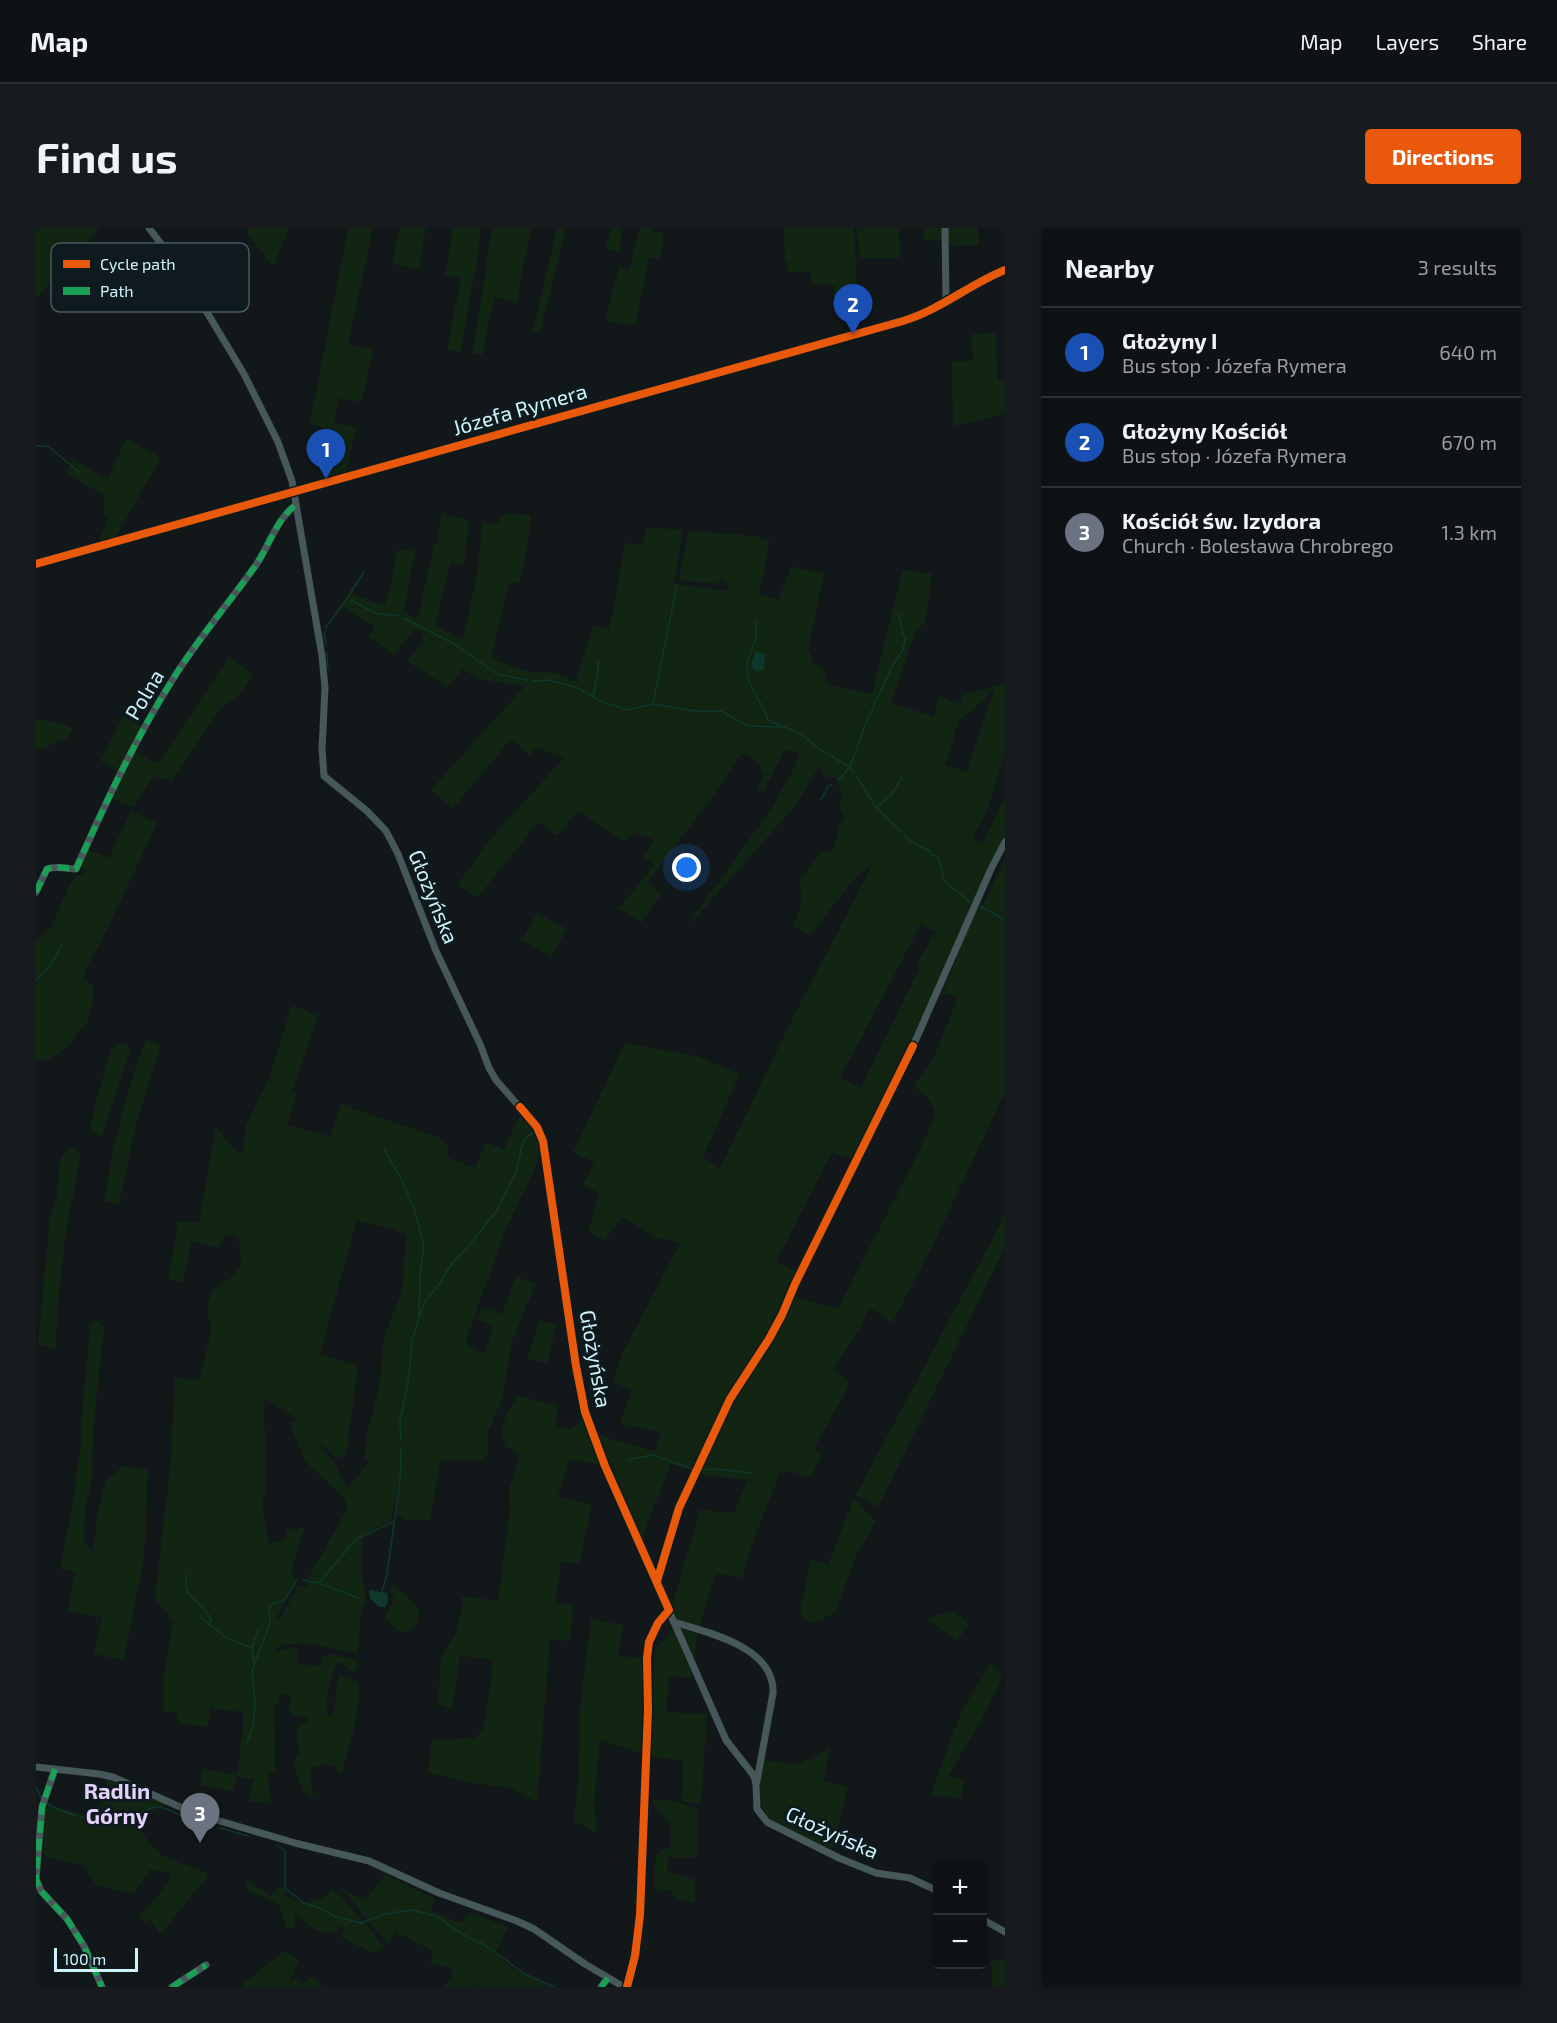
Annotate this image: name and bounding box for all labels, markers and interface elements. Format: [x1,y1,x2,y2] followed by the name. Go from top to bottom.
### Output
[30,24,88,58] text: Map
[1300,29,1342,54] text: Map
[1375,29,1439,54] text: Layers
[1472,29,1527,54] text: Share
[1365,129,1521,184] button: Directions
[36,131,178,181] text: Find us
[51,243,249,312] legend
[1065,252,1154,283] text: Nearby
[100,254,176,273] text: Cycle path
[1418,255,1497,279] text: 3 results
[100,281,134,300] text: Path
[834,285,872,334] pin: 2
[1122,327,1218,353] text: Głożyny I
[1080,340,1089,364] text: 1
[1439,340,1497,364] text: 640 m
[1122,353,1347,377] text: Bus stop · Józefa Rymera
[449,377,590,440] street label: Józefa Rymera
[1122,417,1287,443] text: Głożyny Kościół
[306,430,346,479] pin: 1
[1079,430,1090,454] text: 2
[1441,430,1497,454] text: 670 m
[1122,443,1347,467] text: Bus stop · Józefa Rymera
[1122,507,1321,533] text: Kościół św. Izydora
[1079,520,1090,544] text: 3
[1441,520,1497,544] text: 1.3 km
[1122,533,1394,557] text: Church · Bolesława Chrobrego
[119,665,168,724] street label: Polna
[404,846,465,947] street label: Głożyńska
[672,853,701,882] your location
[576,1308,617,1410] street label: Głożyńska
[84,1777,150,1829] district label: Radlin Górny
[180,1794,220,1843] pin: 3
[782,1800,883,1863] street label: Głożyńska
[933,1861,987,1969] map controls
[933,1861,987,1915] button: +
[933,1915,987,1969] button: −
[54,1945,138,1972] scale bar
[63,1949,106,1968] text: 100 m

